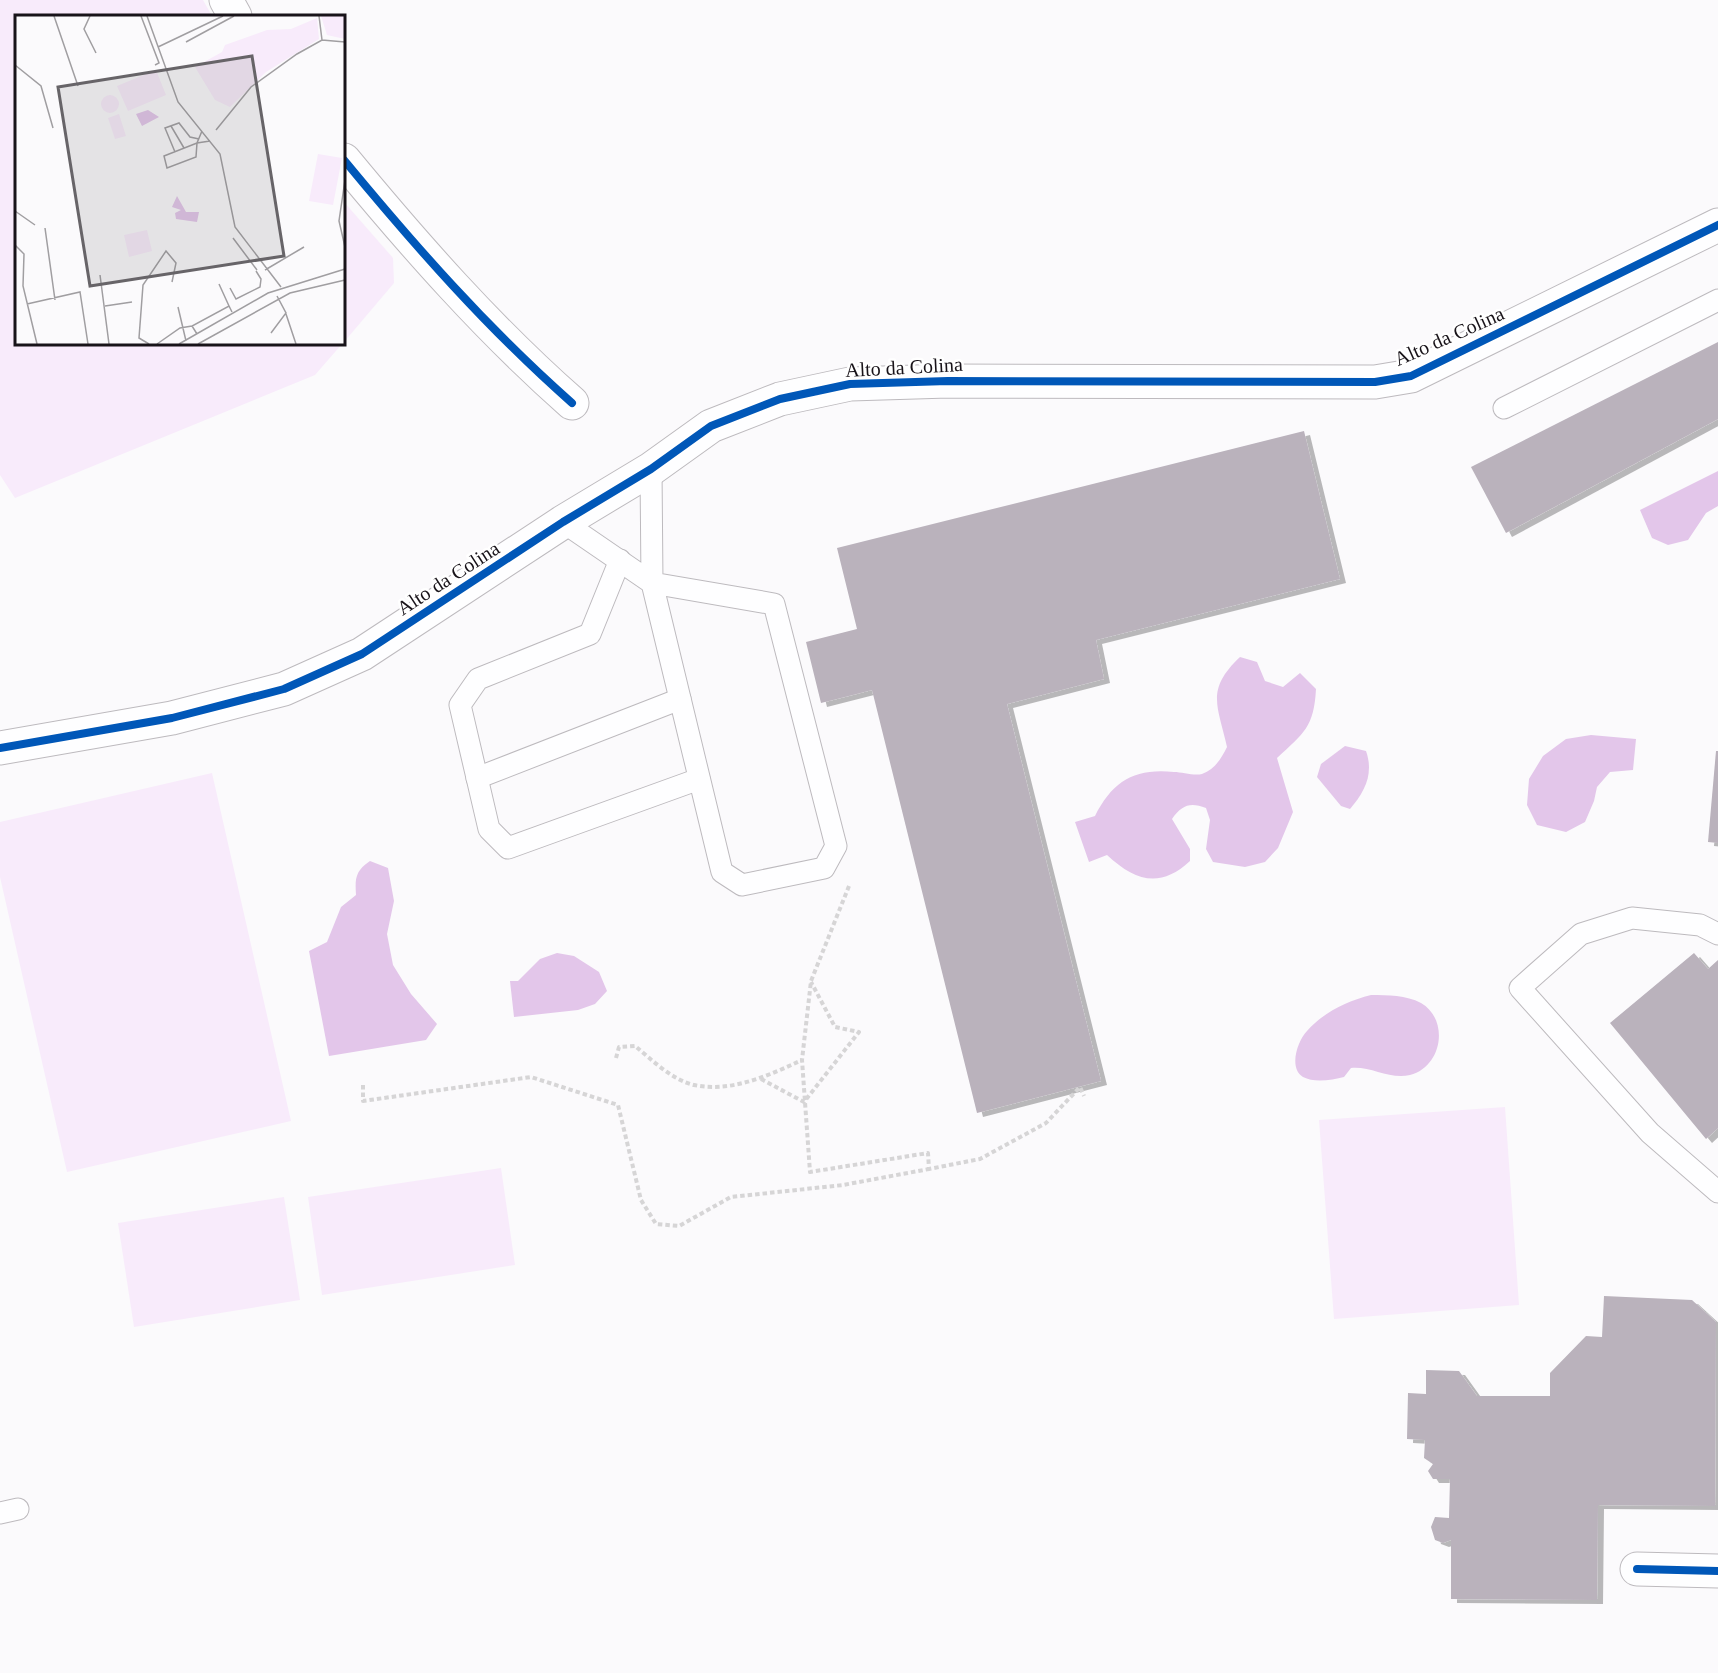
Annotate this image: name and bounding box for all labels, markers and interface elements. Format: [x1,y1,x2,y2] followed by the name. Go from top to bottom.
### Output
[15,15,345,345] inset map
[1391,302,1507,370] street label: Alto da Colina
[845,353,963,381] street label: Alto da Colina
[393,537,503,619] street label: Alto da Colina

